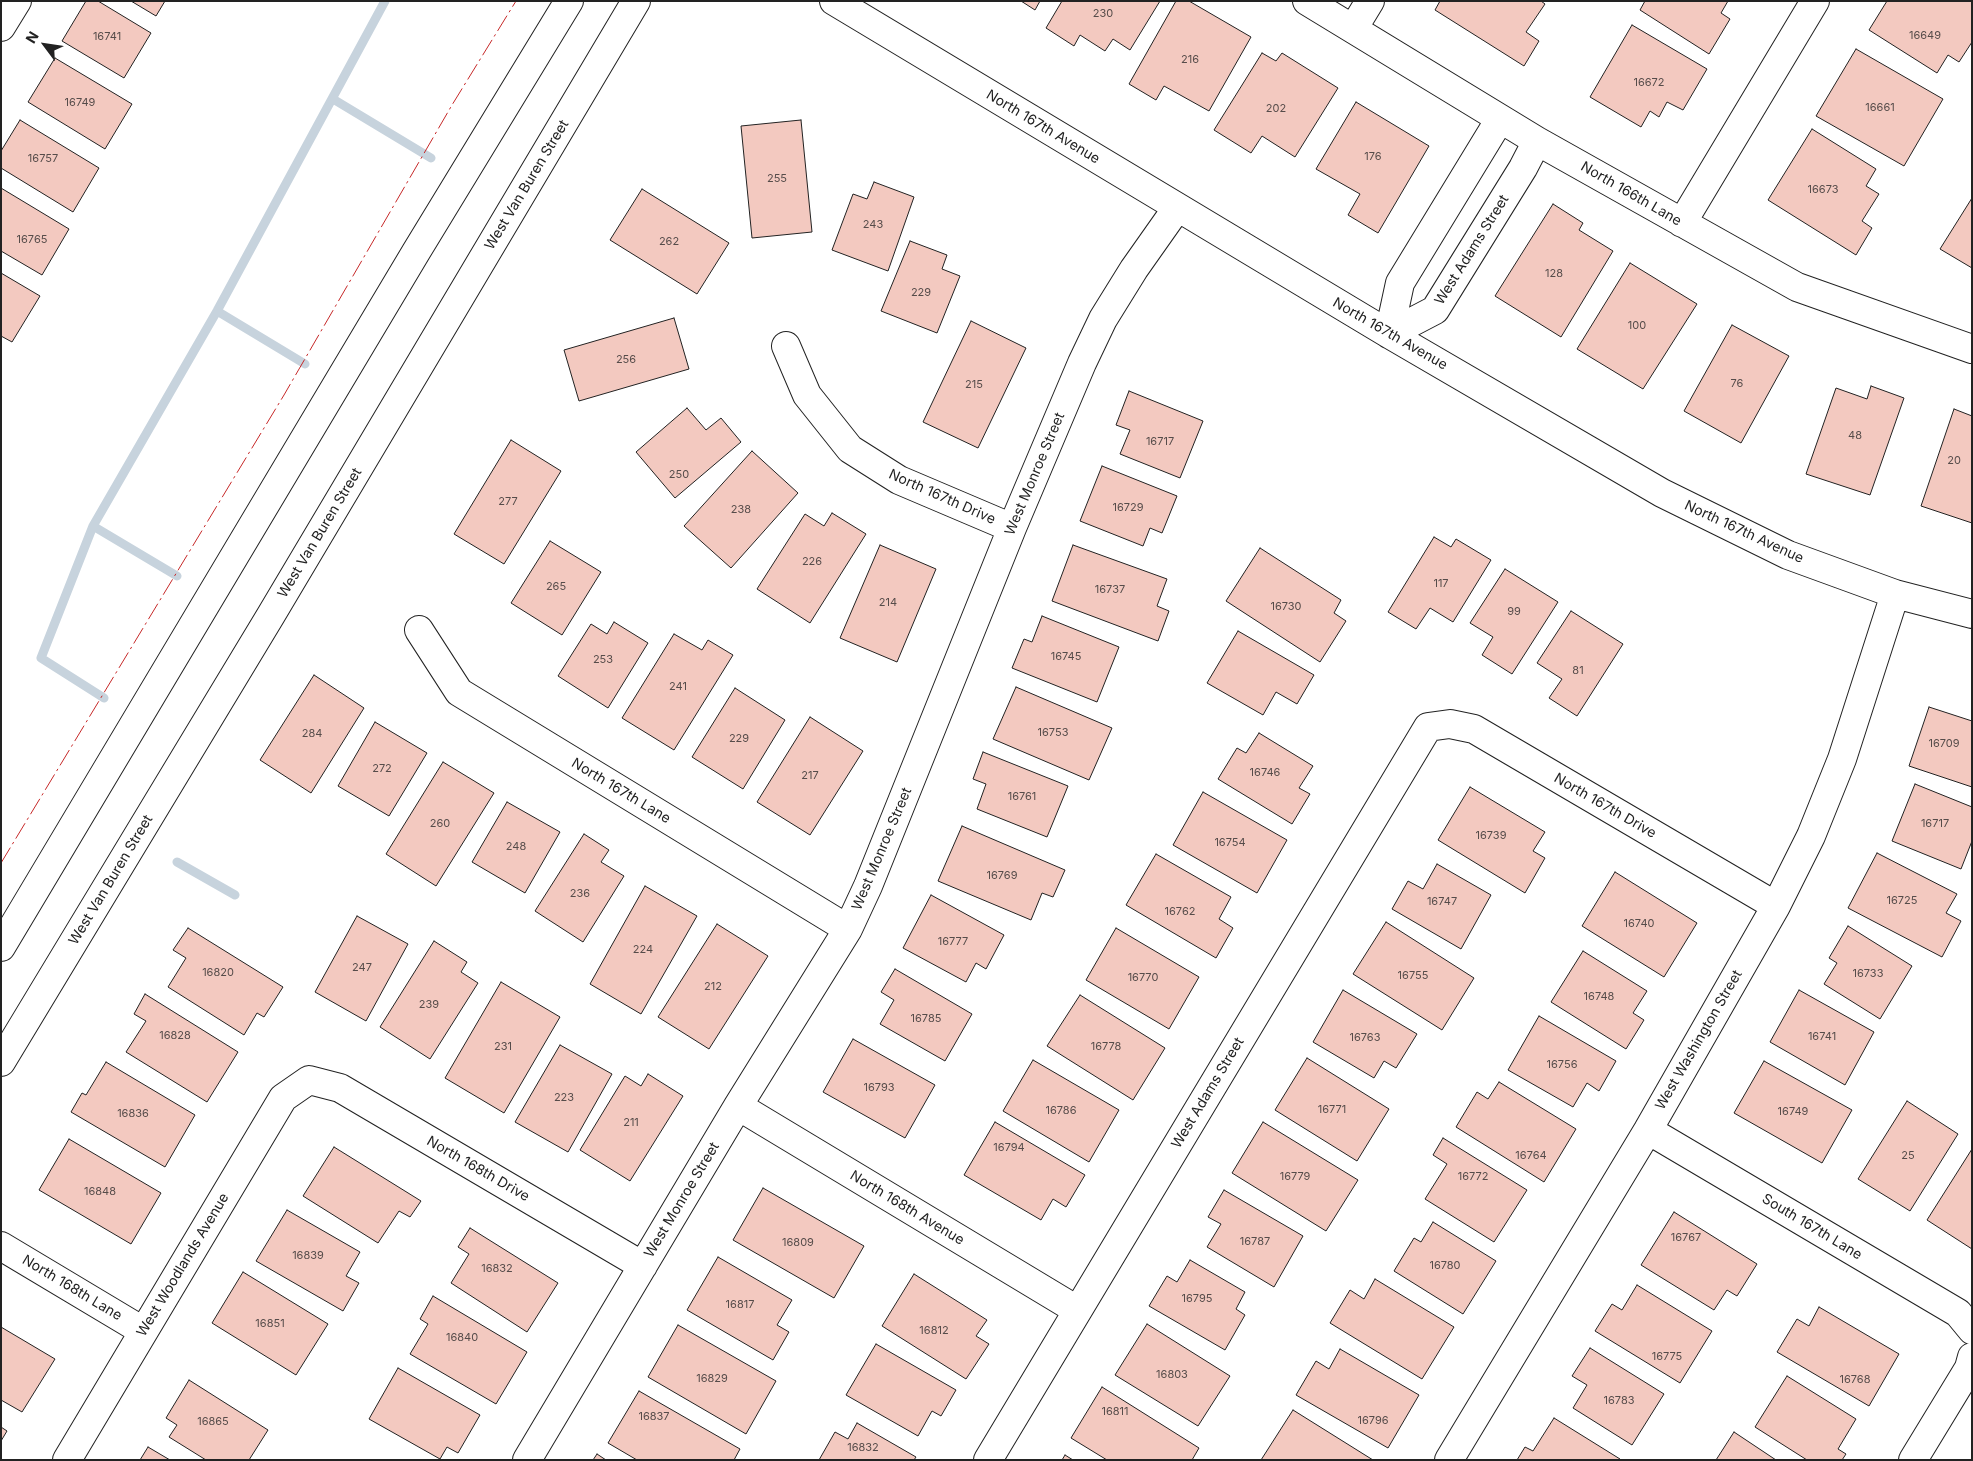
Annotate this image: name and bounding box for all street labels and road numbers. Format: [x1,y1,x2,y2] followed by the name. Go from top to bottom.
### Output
[983,86,1103,168] street label: North 167th Avenue
[482,117,572,253] street label: West Van Buren Street
[1578,158,1684,230] street label: North 166th Lane
[1431,192,1513,308] street label: West Adams Street
[1330,294,1450,374] street label: North 167th Avenue
[1002,410,1068,538] street label: West Monroe Street
[275,465,365,601] street label: West Van Buren Street
[886,466,998,528] street label: North 167th Drive
[1682,497,1806,567] street label: North 167th Avenue
[568,755,674,827] street label: North 167th Lane
[1551,770,1659,842] street label: North 167th Drive
[849,785,915,913] street label: West Monroe Street
[66,812,156,948] street label: West Van Buren Street
[1652,967,1746,1113] street label: West Washington Street
[1168,1035,1248,1151] street label: West Adams Street
[424,1133,532,1205] street label: North 168th Drive
[641,1139,723,1261] street label: West Monroe Street
[847,1167,967,1249] street label: North 168th Avenue
[134,1190,232,1340] street label: West Woodlands Avenue
[1759,1191,1865,1263] street label: South 167th Lane
[19,1252,125,1324] street label: North 168th Lane

